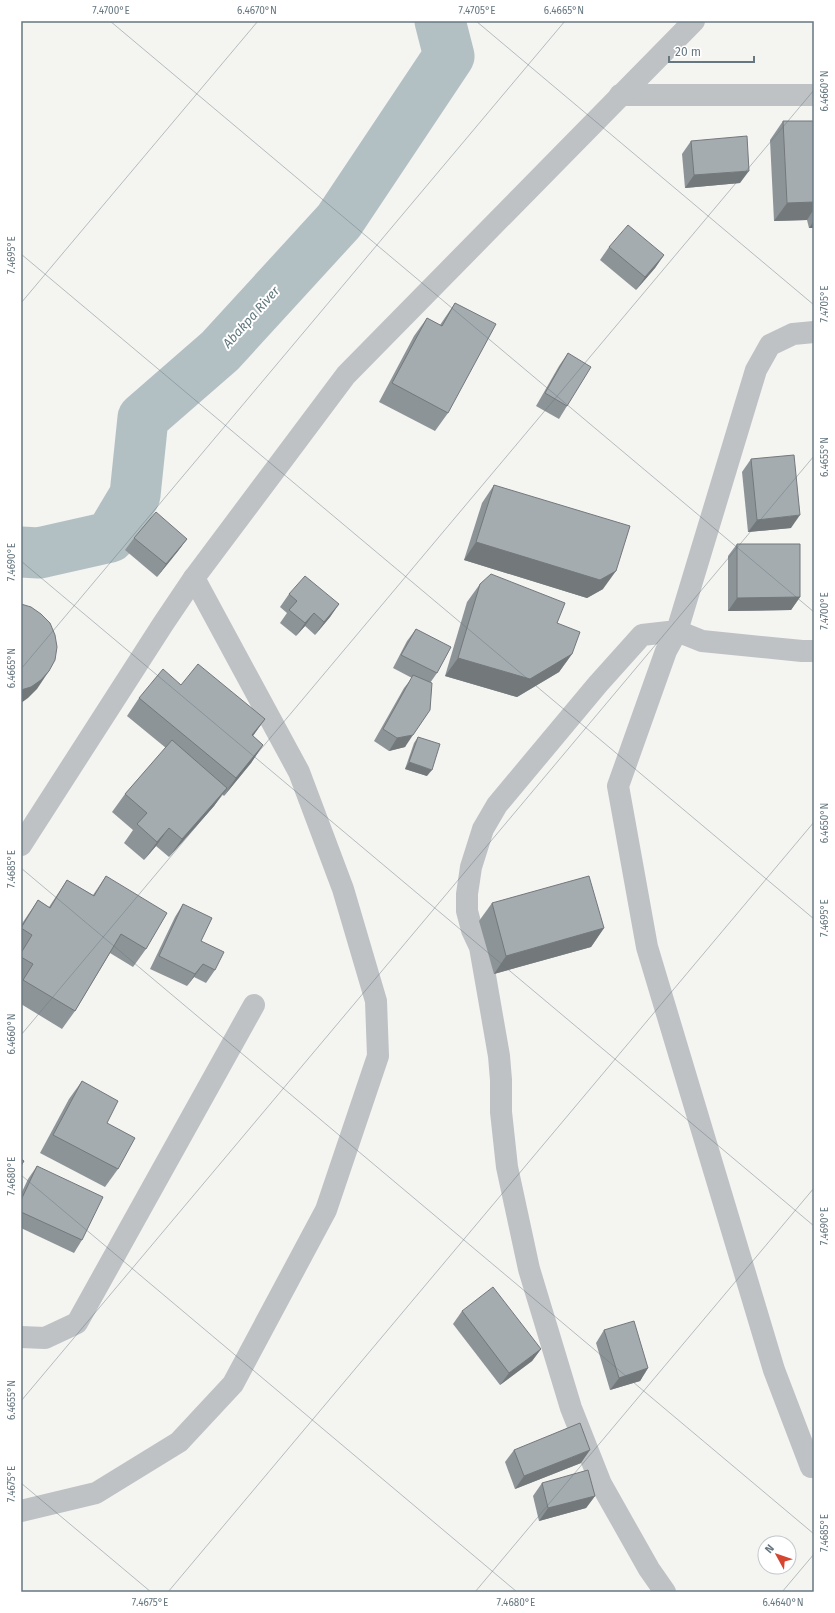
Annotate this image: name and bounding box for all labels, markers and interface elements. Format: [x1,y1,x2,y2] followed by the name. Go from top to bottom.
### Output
[92,5,130,17] text: 7.4700°E
[237,5,277,17] text: 6.4670°N
[459,5,495,17] text: 7.4705°E
[544,5,584,17] text: 6.4665°N
[669,38,754,64] scale bar
[675,45,701,59] text: 20 m
[819,70,831,112] text: 6.4660°N
[6,236,18,274] text: 7.4695°E
[219,283,283,351] water label: Abakpa River
[819,286,831,322] text: 7.4705°E
[819,437,831,477] text: 6.4655°N
[6,543,18,581] text: 7.4690°E
[819,592,831,630] text: 7.4700°E
[6,648,18,688] text: 6.4665°N
[819,803,831,843] text: 6.4650°N
[6,850,18,888] text: 7.4685°E
[819,899,831,937] text: 7.4695°E
[6,1013,18,1055] text: 6.4660°N
[6,1157,18,1195] text: 7.4680°E
[819,1207,831,1245] text: 7.4690°E
[6,1380,18,1420] text: 6.4655°N
[6,1466,18,1502] text: 7.4675°E
[819,1514,831,1552] text: 7.4685°E
[757,1535,797,1575] north arrow
[762,1542,777,1556] text: N
[132,1597,168,1609] text: 7.4675°E
[497,1597,535,1609] text: 7.4680°E
[762,1597,804,1609] text: 6.4640°N

